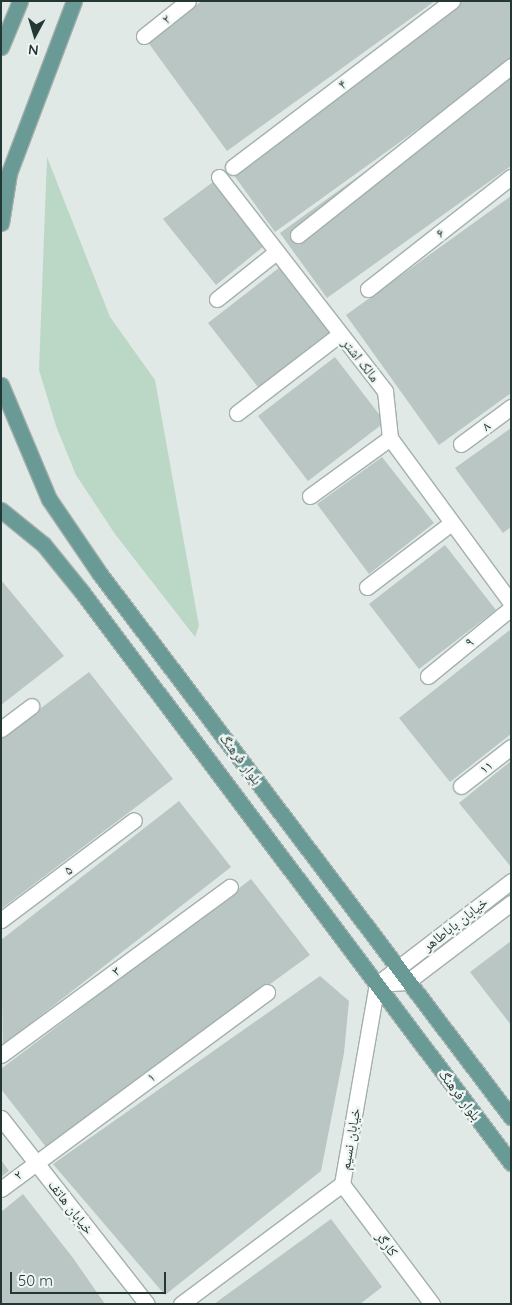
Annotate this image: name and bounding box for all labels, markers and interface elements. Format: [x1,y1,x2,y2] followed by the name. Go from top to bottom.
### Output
[10,10,60,60] north arrow
[158,10,174,28] street label: ۲
[27,40,40,59] text: N
[334,75,350,93] street label: ۴
[432,224,448,242] street label: ۶
[339,335,383,385] street label: مالک اشتر
[478,417,494,435] street label: ۸
[461,633,477,651] street label: ۹
[216,730,266,788] street label: بلوار فرهنگ
[476,757,496,777] street label: ۱۱
[60,861,76,879] street label: ۵
[419,894,491,954] street label: خیابان باباطاهر
[109,962,123,980] street label: ۳
[435,1066,485,1124] street label: بلوار فرهنگ
[144,1068,158,1086] street label: ۱
[336,1107,364,1171] street label: خیابان نسیم
[10,1166,26,1184] street label: ۲
[45,1177,97,1237] street label: خیابان هاتف
[372,1228,402,1260] street label: کارگر
[12,1262,169,1294] scale bar
[18,1271,53,1290] text: 50 m

